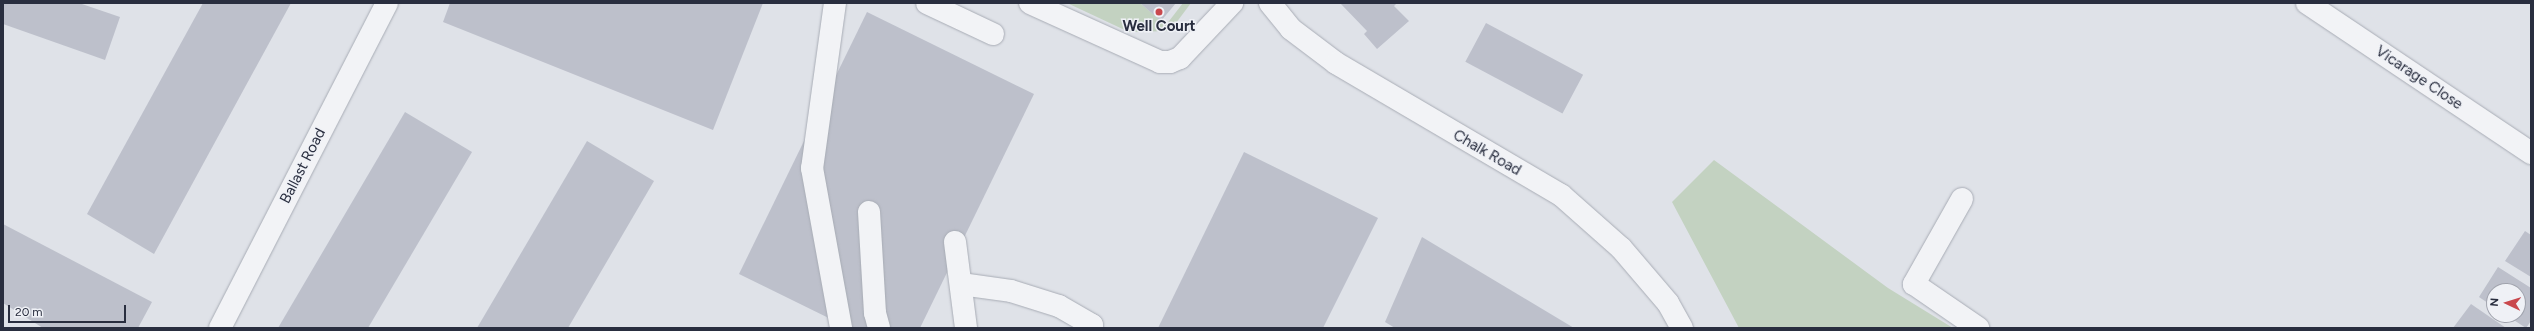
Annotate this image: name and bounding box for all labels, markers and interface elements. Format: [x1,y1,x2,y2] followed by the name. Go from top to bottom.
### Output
[1154,7,1164,17] marker: Well Court
[1122,18,1196,36] place label: Well Court
[2372,42,2466,114] street label: Vicarage Close
[276,125,330,207] street label: Ballast Road
[1450,126,1524,180] street label: Chalk Road
[2486,283,2526,323] north arrow
[10,297,128,323] scale bar
[2488,298,2501,307] text: N
[15,305,43,319] text: 20 m

